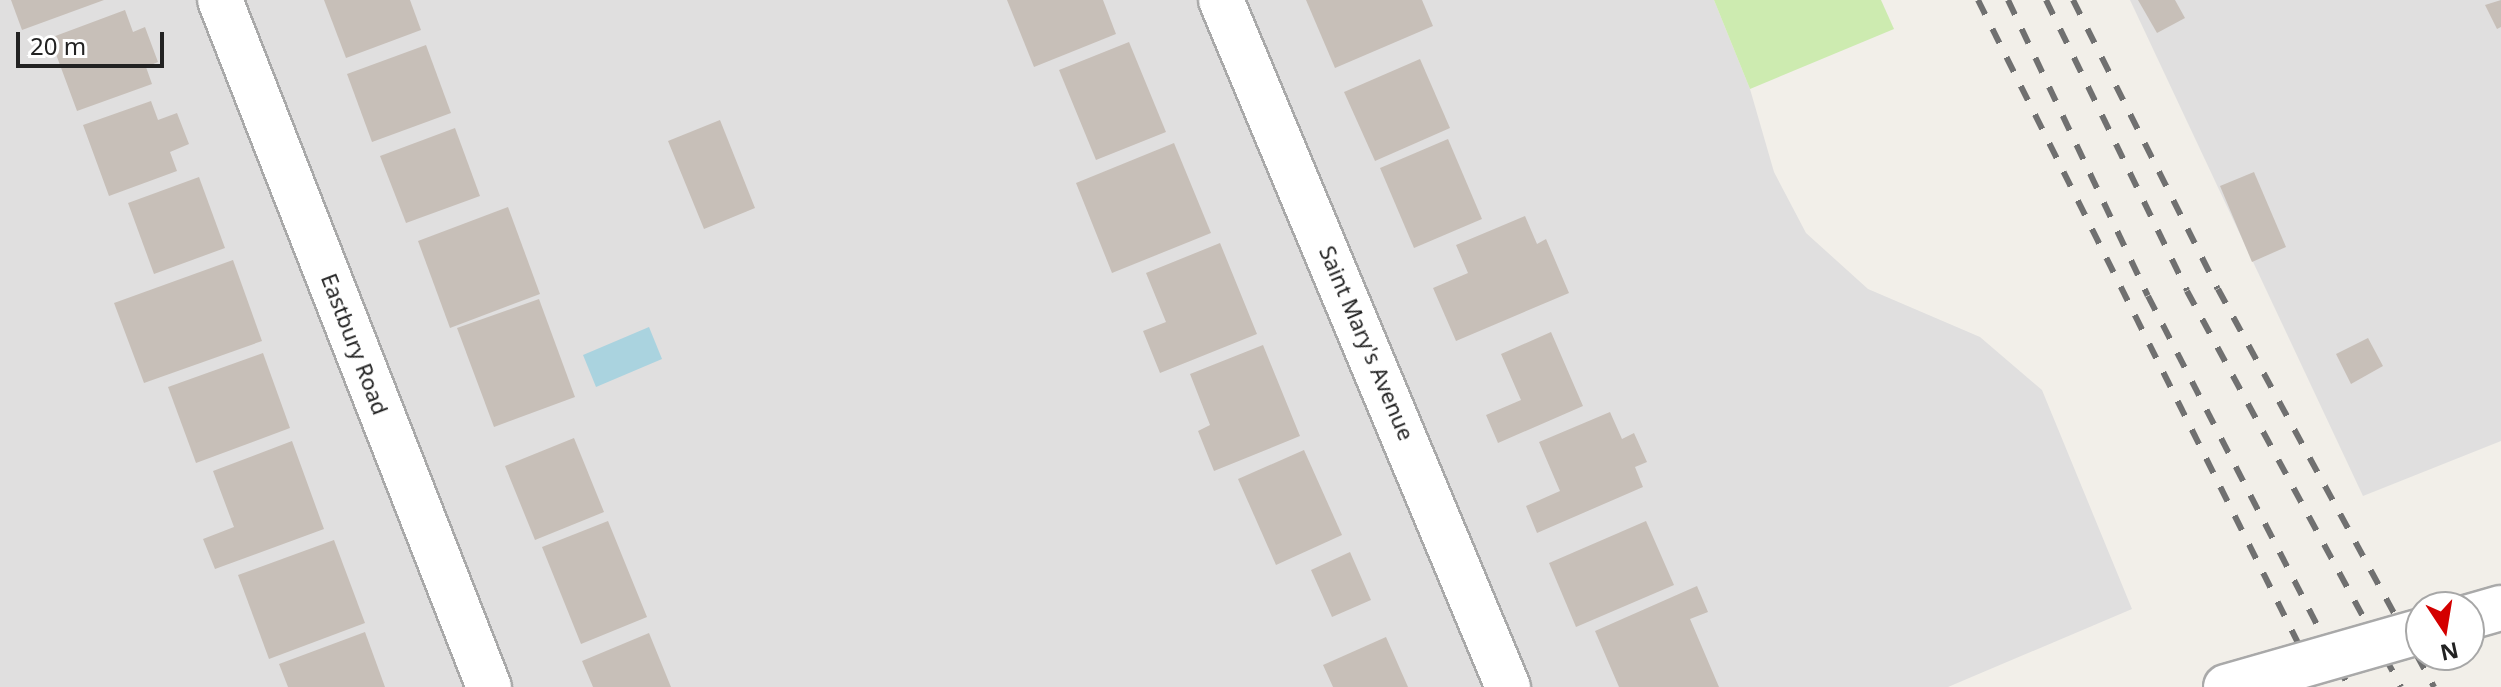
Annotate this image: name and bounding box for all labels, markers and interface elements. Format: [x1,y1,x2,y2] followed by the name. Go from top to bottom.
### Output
[20,16,168,66] scale bar
[30,29,86,62] text: 20 m
[1314,242,1420,444] street label: Saint Mary's Avenue
[316,270,394,418] street label: Eastbury Road
[2405,591,2485,671] north arrow
[2438,636,2461,669] text: N

